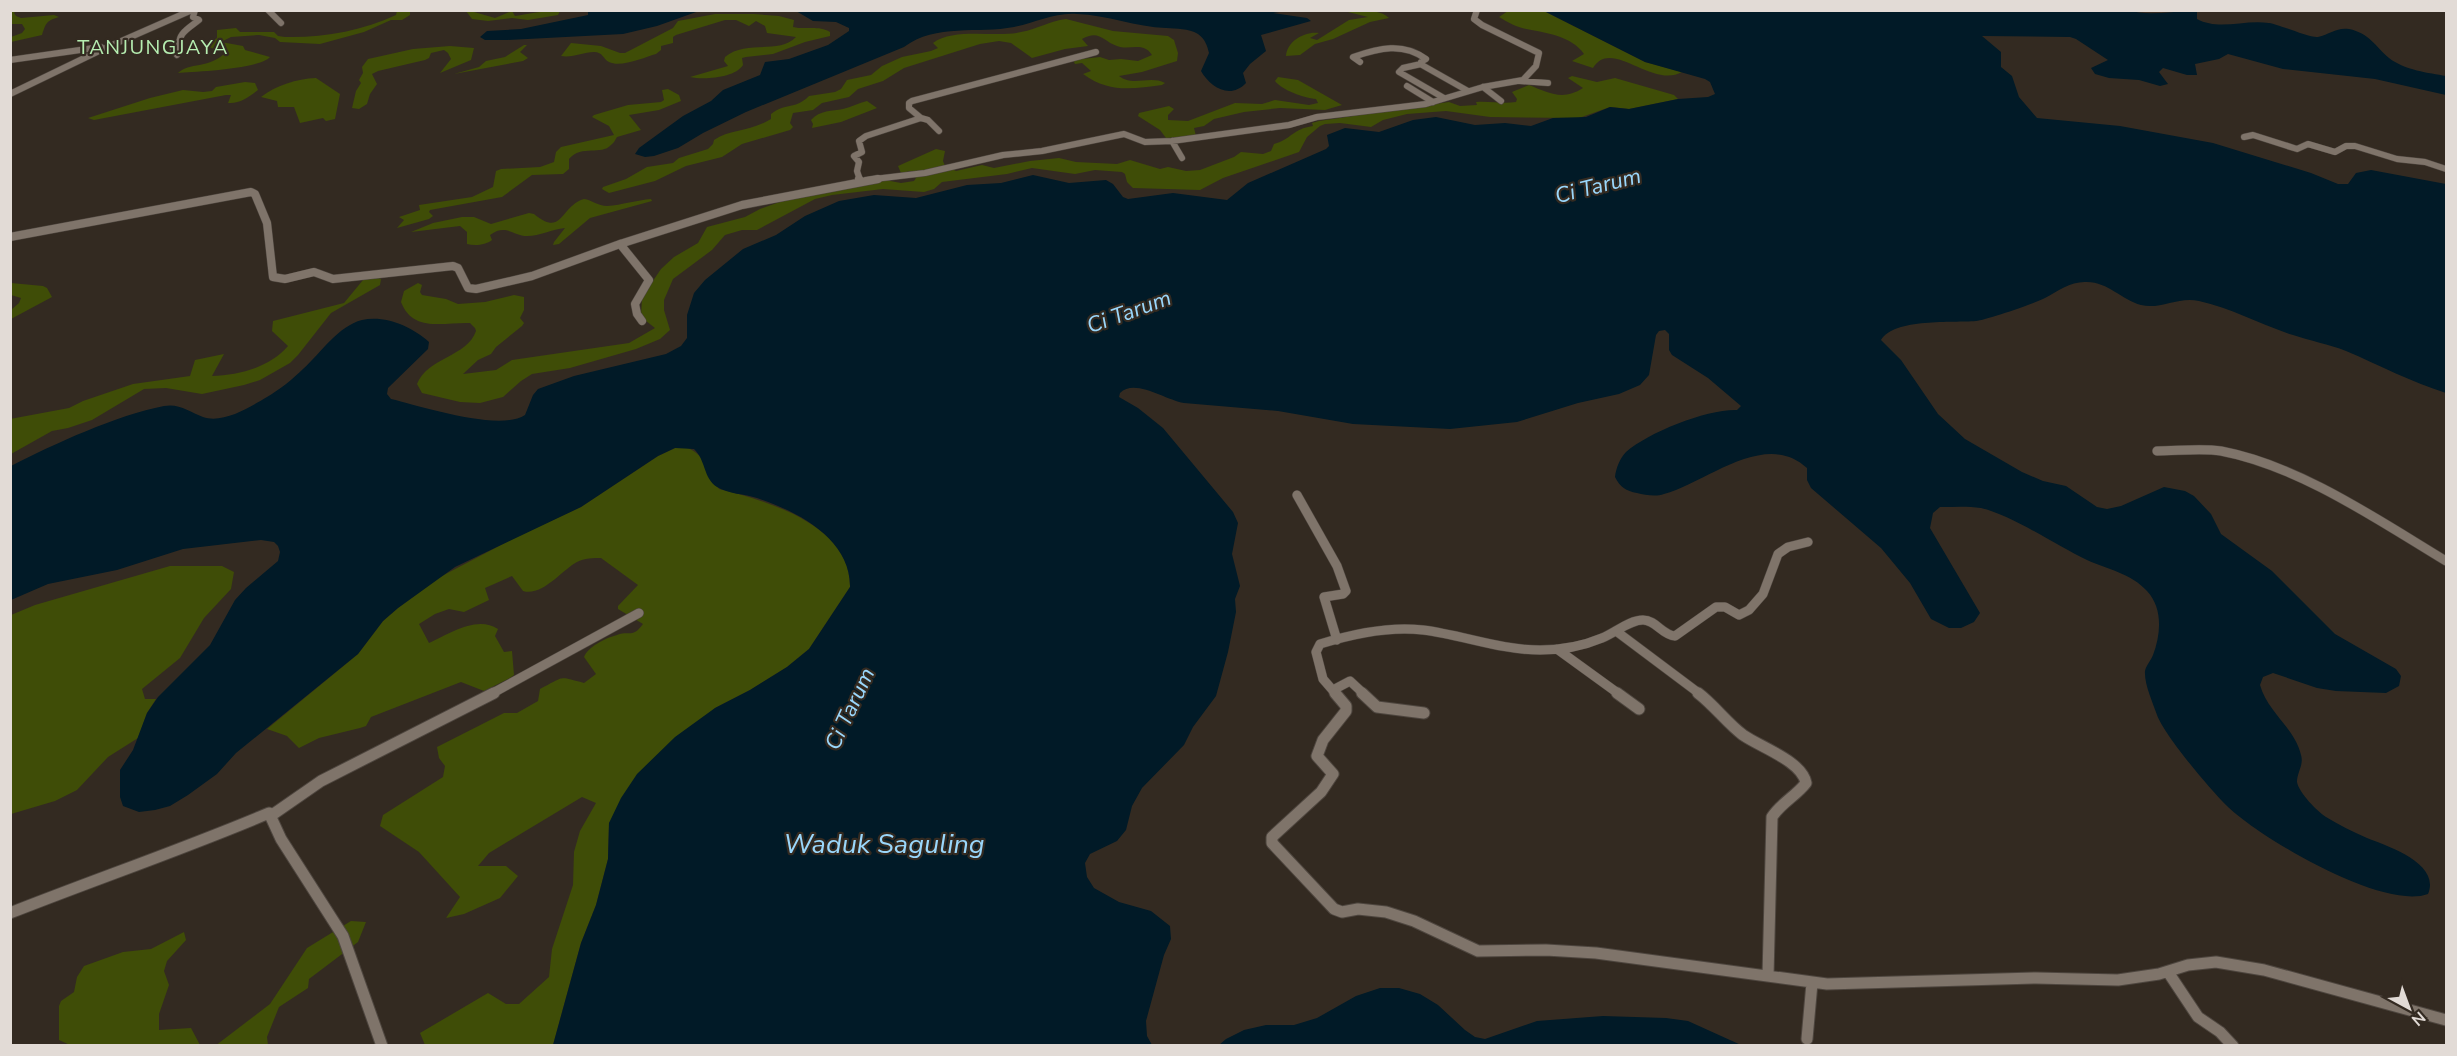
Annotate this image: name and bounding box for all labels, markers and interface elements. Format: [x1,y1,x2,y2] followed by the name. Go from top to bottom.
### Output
[77,34,229,61] district label: TANJUNGJAYA
[1552,161,1644,211] water label: Ci Tarum
[1083,283,1175,341] water label: Ci Tarum
[818,663,882,755] water label: Ci Tarum
[783,826,985,863] water label: Waduk Saguling
[2379,978,2439,1038] north arrow
[2406,1006,2430,1031] text: N

